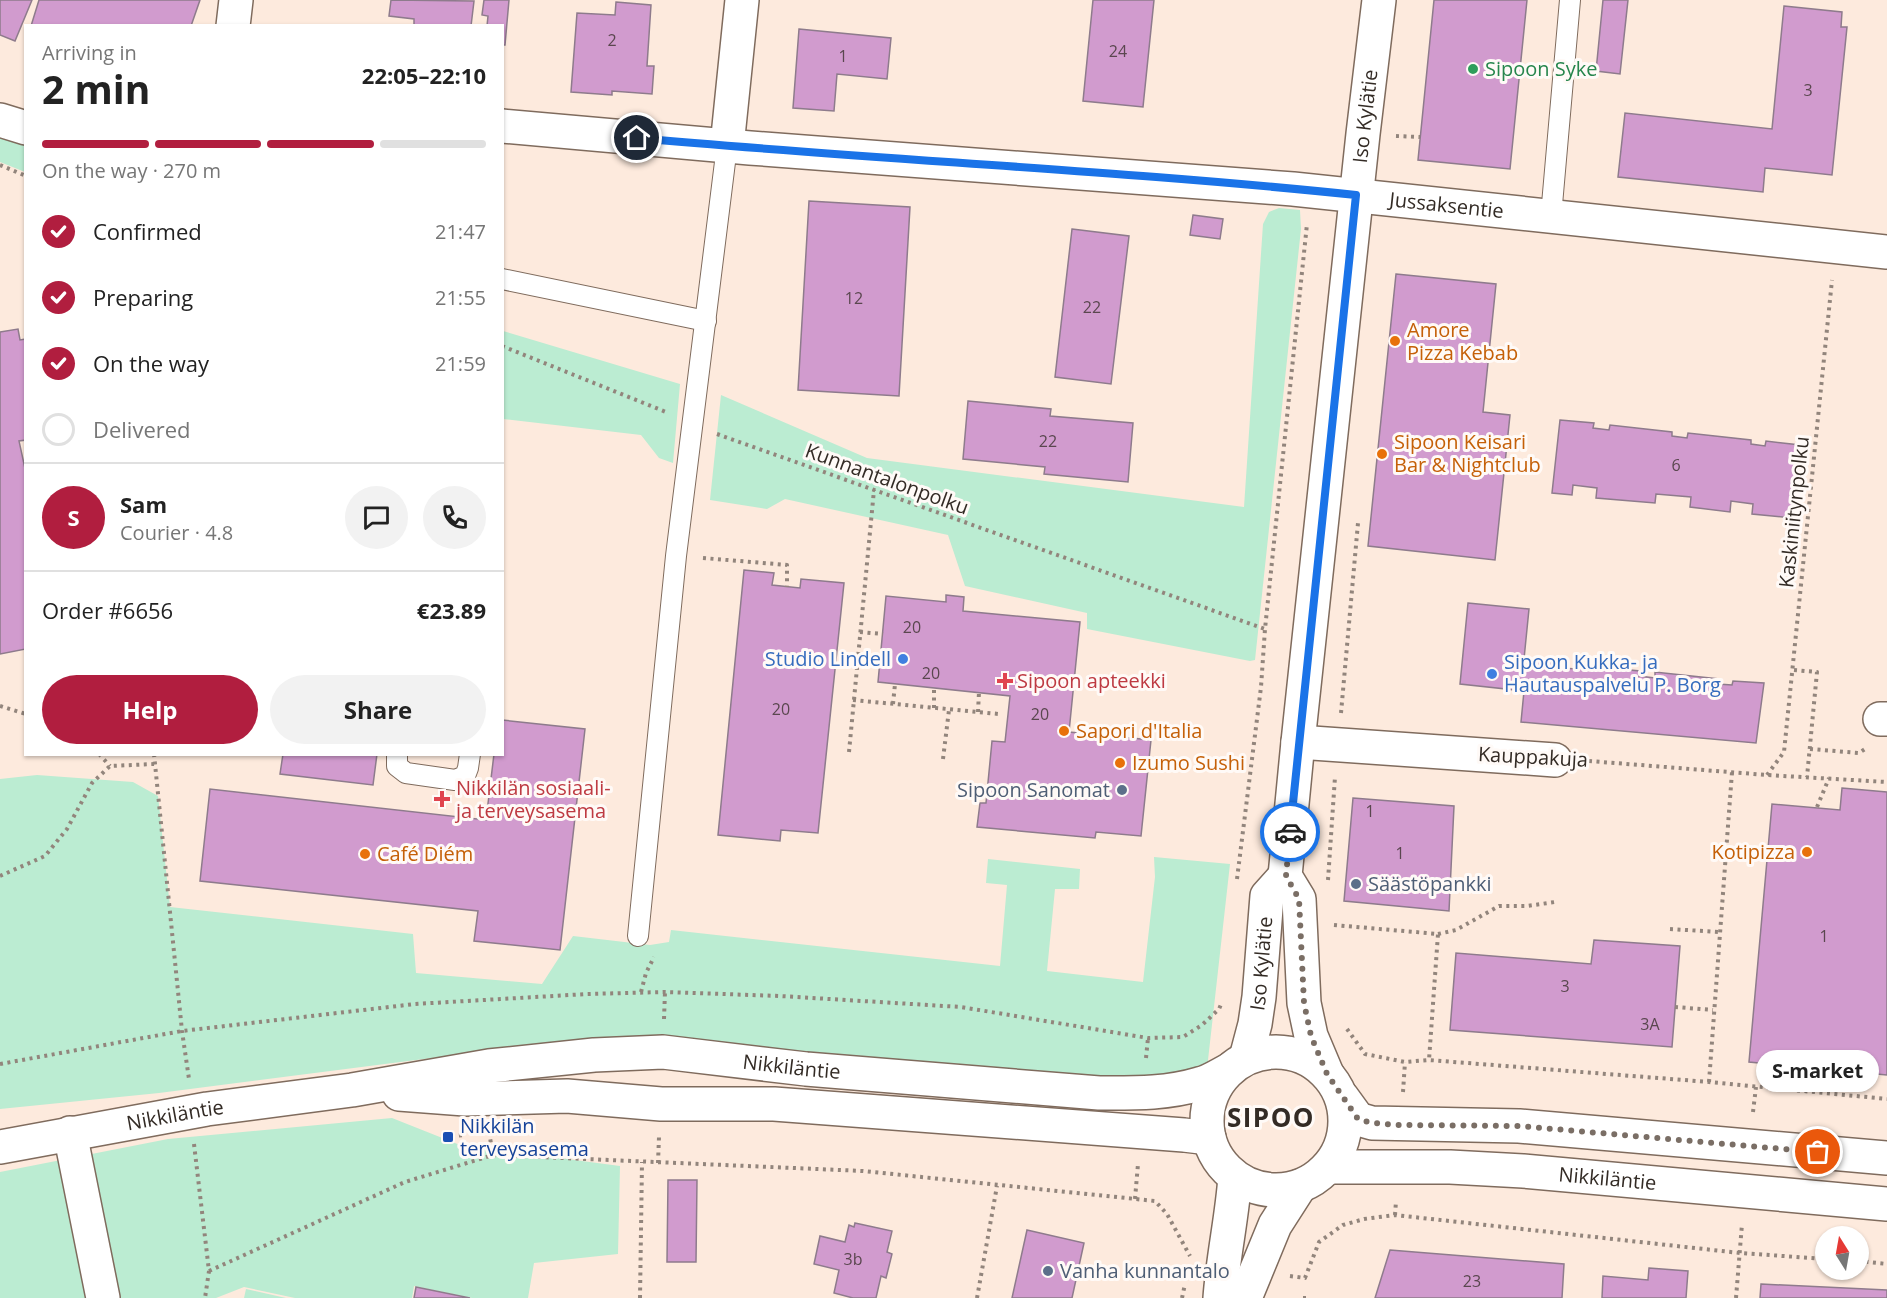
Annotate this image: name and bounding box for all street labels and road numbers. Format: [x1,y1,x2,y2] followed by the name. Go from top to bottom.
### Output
[1346,68,1384,164] street label: Iso Kylätie
[1386,185,1505,224] street label: Jussaksentie
[1772,435,1815,589] street label: Kaskiniitynpolku
[802,436,973,521] street label: Kunnantalonpolku
[1477,740,1589,773] street label: Kauppakuja
[1243,915,1278,1012] street label: Iso Kylätie
[741,1048,842,1085] street label: Nikkiläntie
[124,1093,225,1137] street label: Nikkiläntie
[1558,1160,1658,1196] street label: Nikkiläntie

